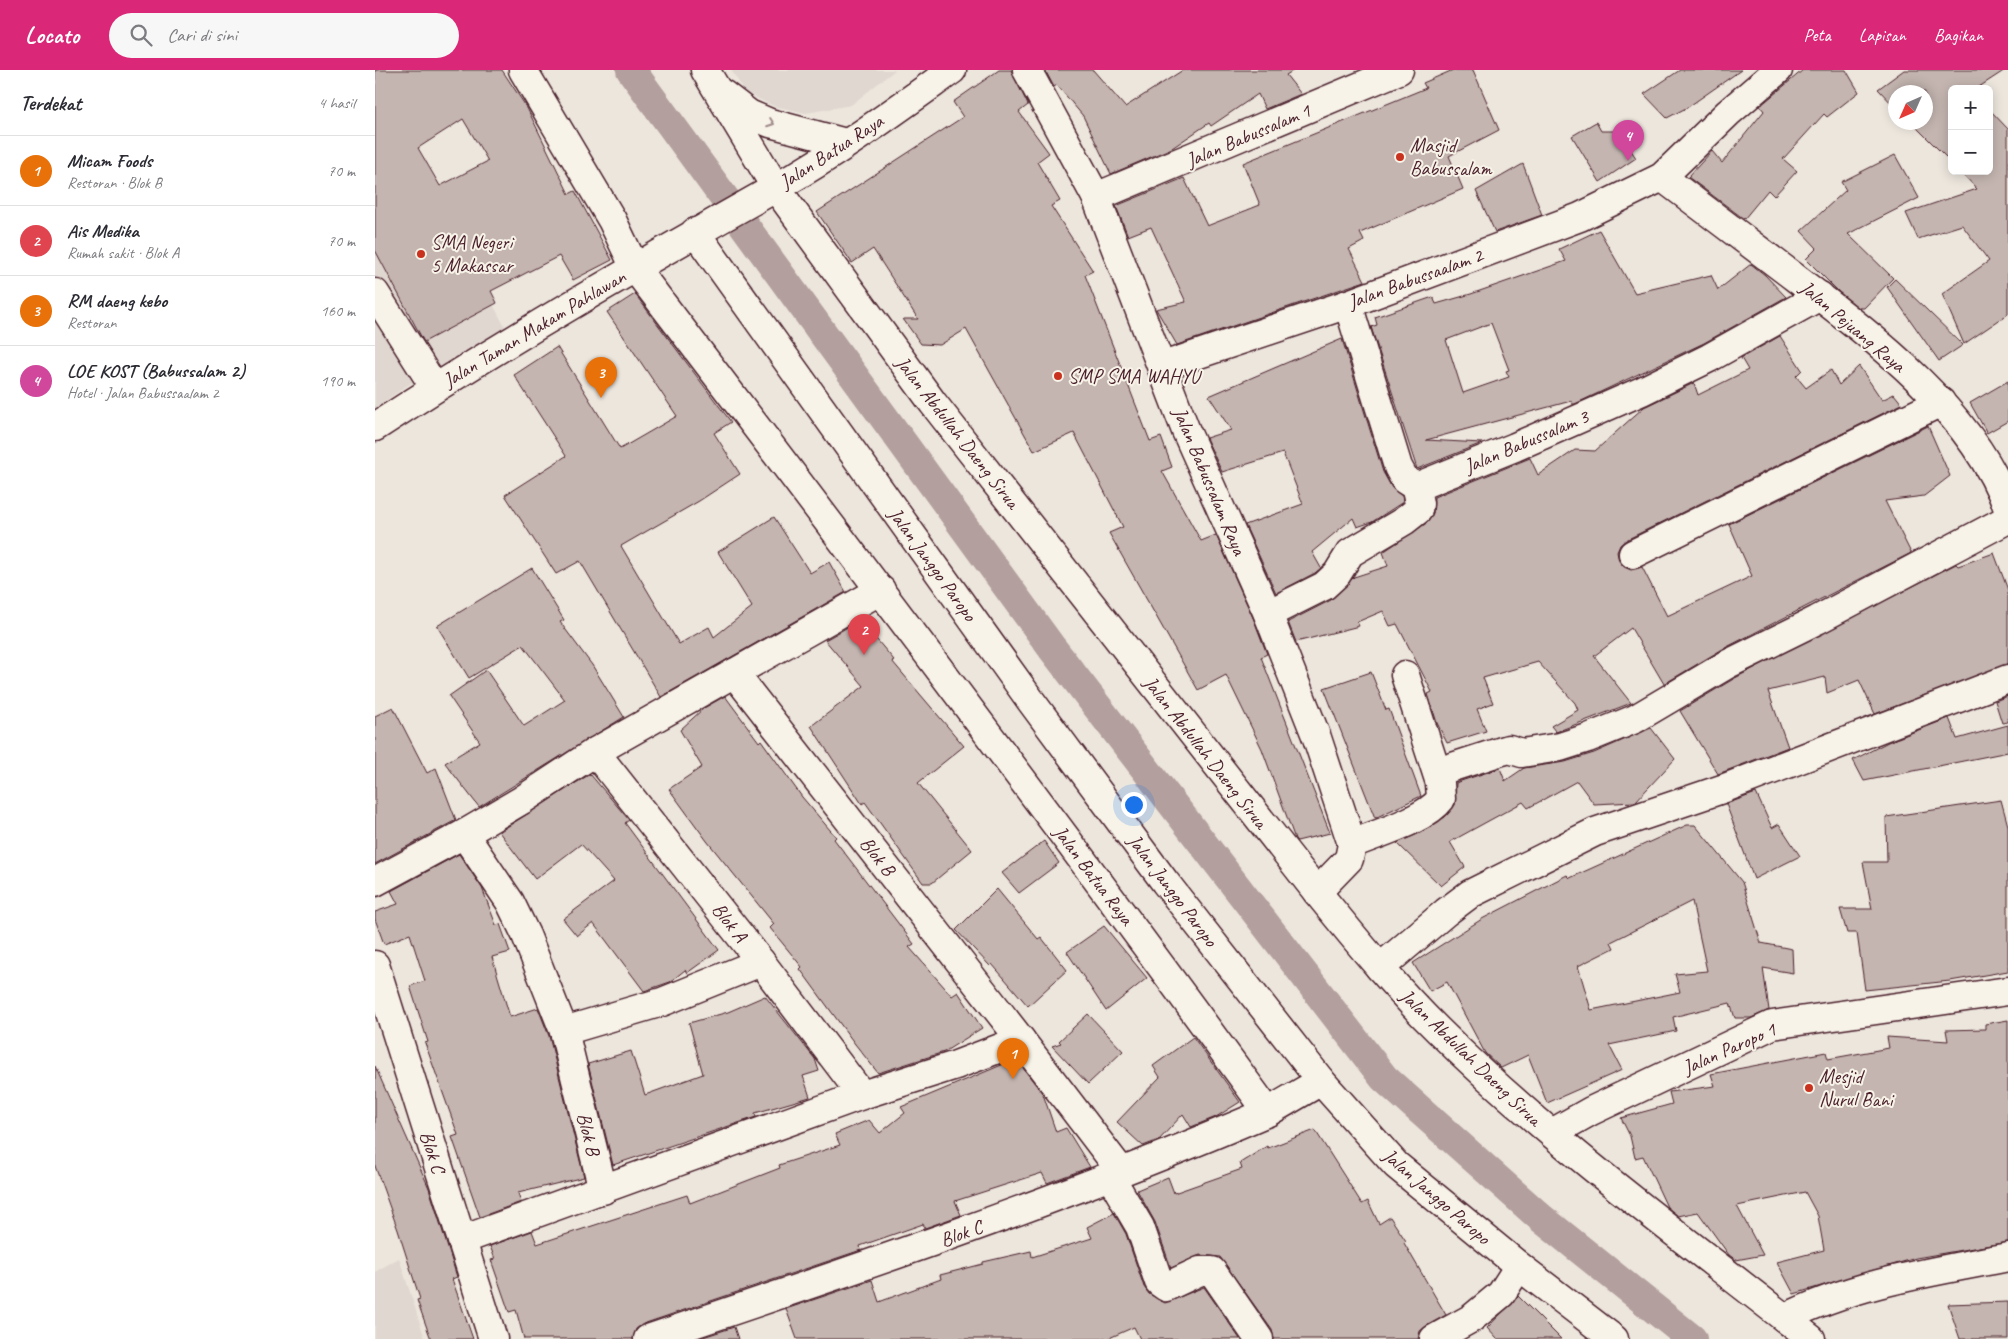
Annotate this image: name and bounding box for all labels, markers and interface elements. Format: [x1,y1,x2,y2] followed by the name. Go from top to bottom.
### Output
[109,13,459,58] search box
[25,20,79,50] text: Locato
[127,21,155,49] icon: search
[167,23,237,47] text: Cari di sini
[1804,24,1831,46] text: Peta
[1859,24,1906,46] text: Lapisan
[1934,24,1983,46] text: Bagikan
[1888,85,1933,130] north arrow
[1948,85,1993,175] map controls
[1948,85,1993,130] button: +
[20,90,81,116] text: Terdekat
[318,93,355,113] text: 4 hasil
[1181,98,1315,173] street label: Jalan Babussalam 1
[774,108,889,195] street label: Jalan Batua Raya
[767,117,775,127] one-way arrow
[1612,120,1644,161] pin: 4
[1948,130,1993,175] button: −
[1410,133,1493,181] place label: Masjid Babussalam
[67,149,152,173] text: Micam Foods
[1394,151,1406,163] marker: Masjid Babussalam
[32,161,40,181] text: 1
[328,161,355,181] text: 70 m
[67,173,162,193] text: Restoran · Blok B
[67,219,139,243] text: Ais Medika
[431,230,514,278] place label: SMA Negeri 5 Makassar
[32,231,40,251] text: 2
[328,231,355,251] text: 70 m
[1343,242,1488,315] street label: Jalan Babussaalam 2
[67,243,179,263] text: Rumah sakit · Blok A
[415,248,427,260] marker: SMA Negeri 5 Makassar
[438,264,631,393] street label: Jalan Taman Makam Pahlawan
[1794,274,1912,379] street label: Jalan Pejuang Raya
[67,289,167,313] text: RM daeng kebo
[32,301,40,321] text: 3
[321,301,355,321] text: 160 m
[67,313,117,333] text: Restoran
[890,350,1026,515] street label: Jalan Abdullah Daeng Sirua
[585,357,617,398] pin: 3
[67,359,245,383] text: LOE KOST (Babussalam 2)
[1068,364,1203,389] place label: SMP SMA WAHYU
[1052,370,1064,382] marker: SMP SMA WAHYU
[32,371,40,391] text: 4
[321,371,355,391] text: 190 m
[67,383,219,403] text: Hotel · Jalan Babussaalam 2
[1167,403,1253,561] street label: Jalan Babussalam Raya
[1459,403,1594,479] street label: Jalan Babussalam 3
[882,502,983,627] street label: Jalan Janggo Paropo
[848,614,880,655] pin: 2
[1138,670,1274,835] street label: Jalan Abdullah Daeng Sirua
[1121,792,1147,818] your location
[1047,820,1140,931] street label: Jalan Batua Raya
[1122,828,1224,952] street label: Jalan Janggo Paropo
[854,832,902,882] street label: Blok B
[706,898,753,948] street label: Blok A
[1394,983,1548,1132] street label: Jalan Abdullah Daeng Sirua
[1678,1016,1781,1080] street label: Jalan Paropo 1
[997,1038,1029,1079] pin: 1
[1819,1064,1895,1112] place label: Mesjid Nurul Bani
[1803,1082,1815,1094] marker: Mesjid Nurul Bani
[571,1110,606,1160] street label: Blok B
[414,1128,452,1179] street label: Blok C
[1377,1142,1496,1251] street label: Jalan Janggo Paropo
[937,1214,988,1253] street label: Blok C

